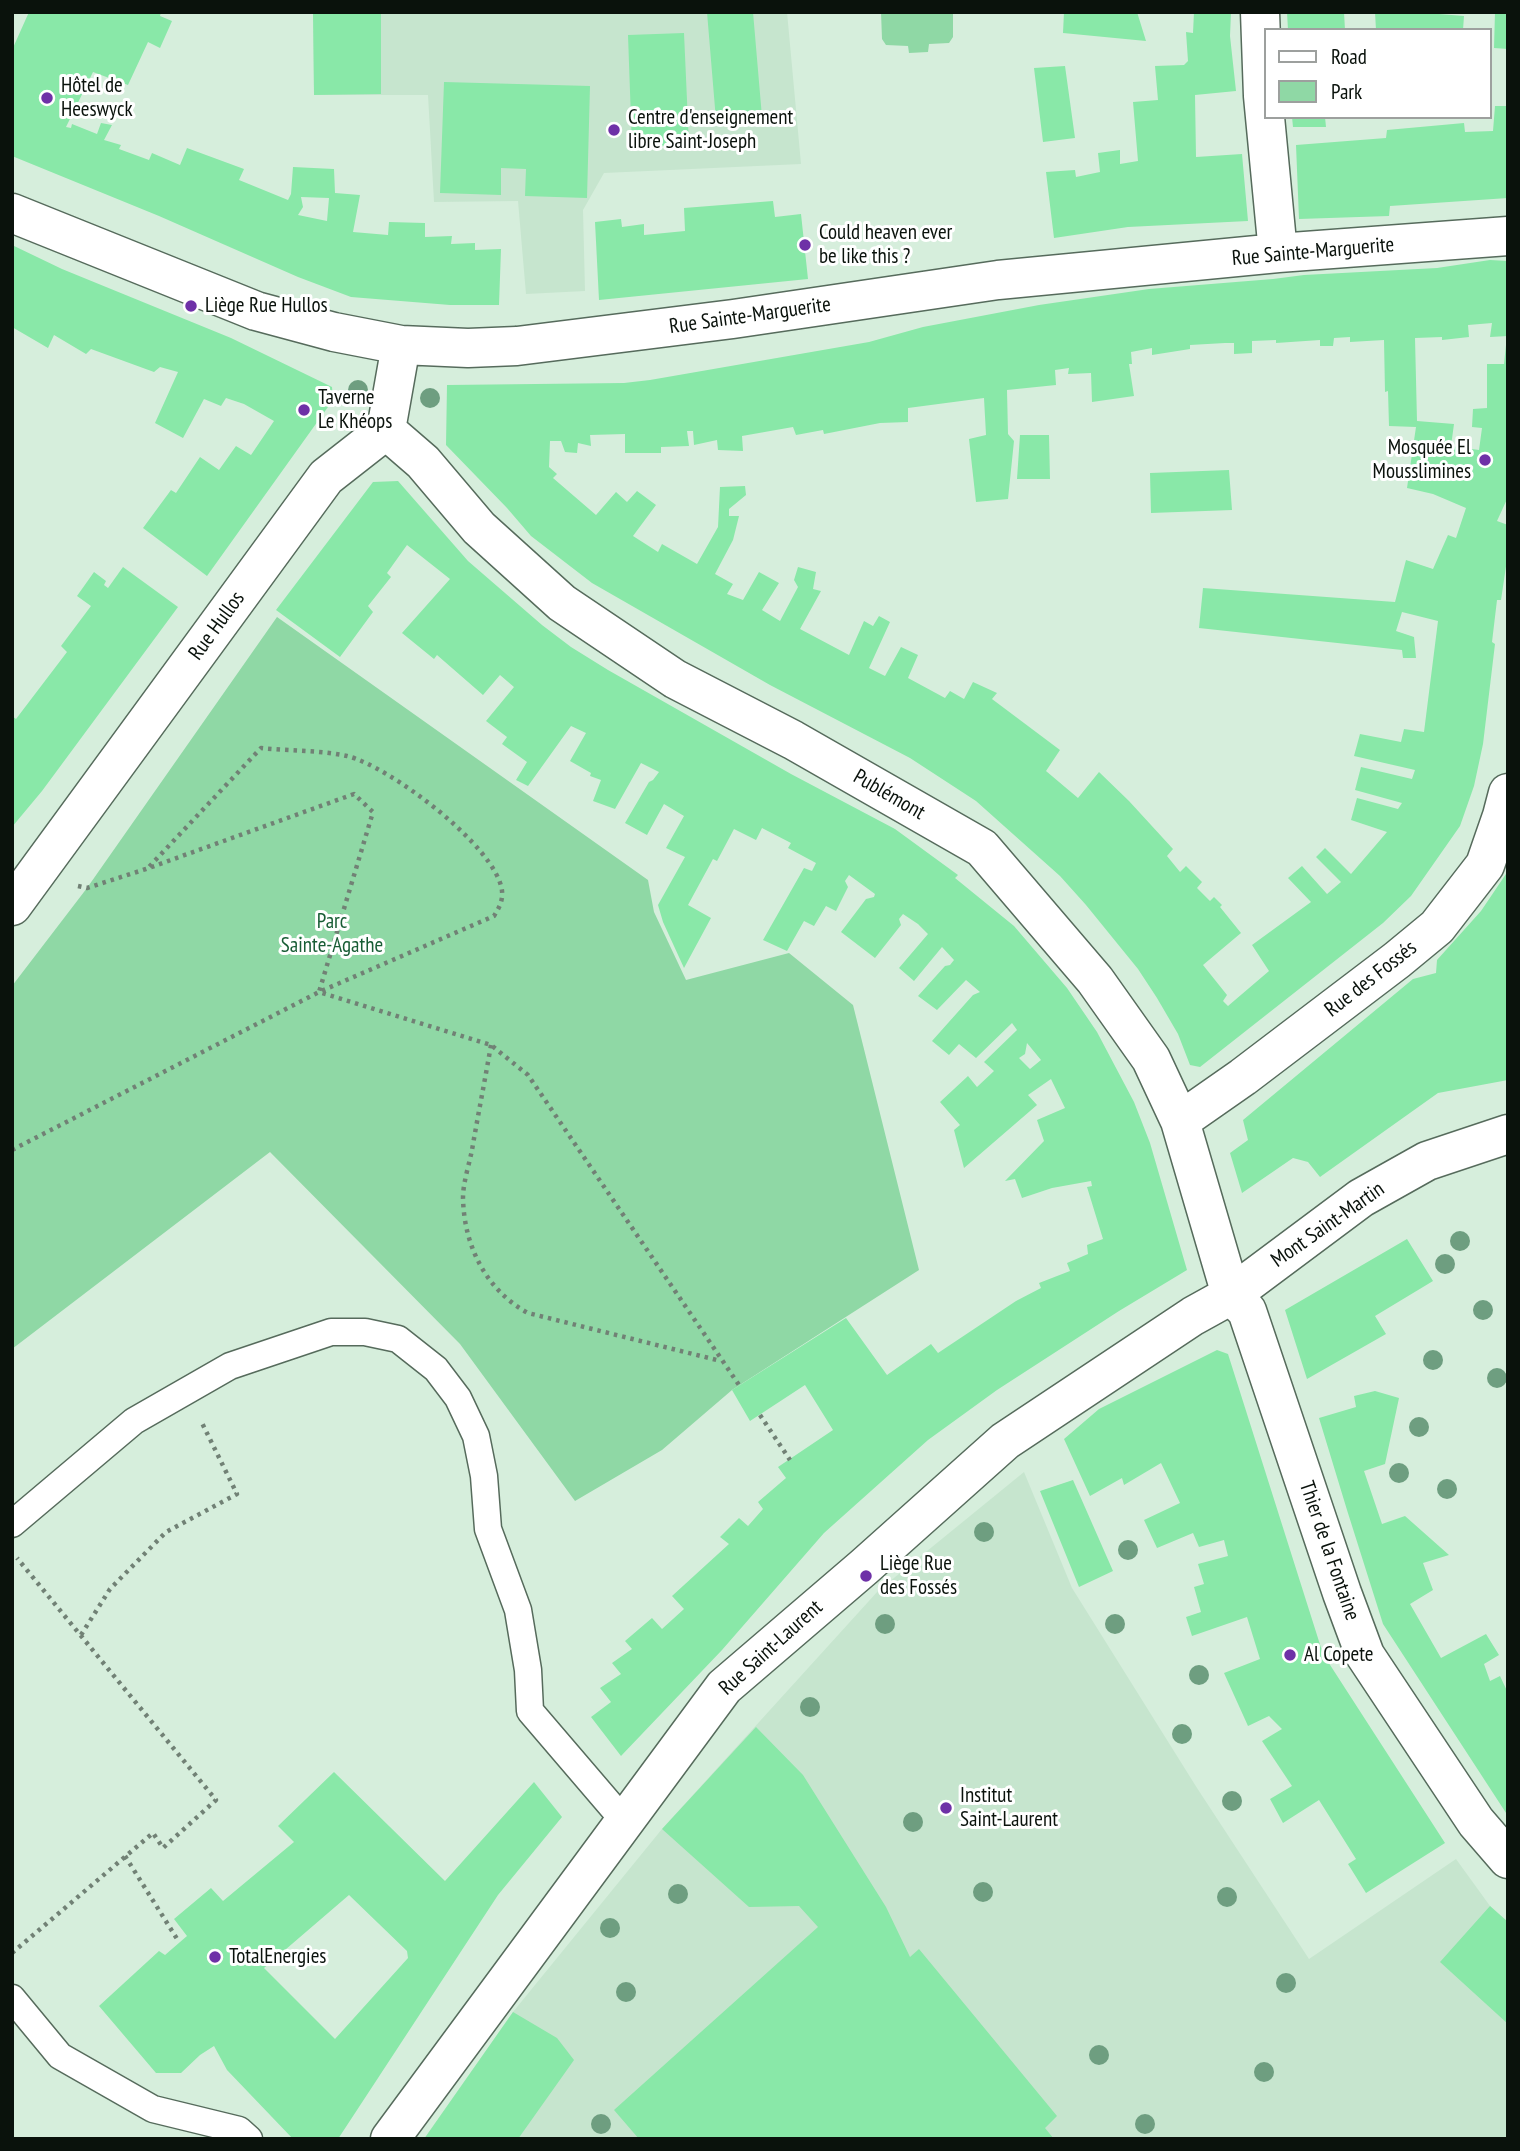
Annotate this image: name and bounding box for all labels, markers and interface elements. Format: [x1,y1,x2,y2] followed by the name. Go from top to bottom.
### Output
[1264,28,1492,119] legend
[1331,43,1367,70] text: Road
[61,73,133,123] place label: Hôtel de Heeswyck
[1331,78,1362,105] text: Park
[39,90,55,106] marker: Hôtel de Heeswyck
[628,105,793,155] place label: Centre d'enseignement libre Saint-Joseph
[606,122,622,138] marker: Centre d'enseignement libre Saint-Joseph
[819,220,952,270] place label: Could heaven ever be like this ?
[1231,232,1395,272] street label: Rue Sainte-Marguerite
[797,237,813,253] marker: Could heaven ever be like this ?
[668,292,832,340] street label: Rue Sainte-Marguerite
[205,293,328,319] place label: Liège Rue Hullos
[183,298,199,314] marker: Liège Rue Hullos
[318,385,392,435] place label: Taverne Le Khéops
[296,402,312,418] marker: Taverne Le Khéops
[1373,435,1471,485] place label: Mosquée El Mousslimines
[1477,452,1493,468] marker: Mosquée El Mousslimines
[184,587,250,665] street label: Rue Hullos
[849,764,929,826] street label: Publémont
[281,909,383,959] park label: Parc Sainte-Agathe
[1320,935,1422,1023] street label: Rue des Fossés
[1267,1177,1389,1273] street label: Mont Saint-Martin
[1293,1478,1365,1624] street label: Thier de la Fontaine
[880,1551,957,1601] place label: Liège Rue des Fossés
[858,1568,874,1584] marker: Liège Rue des Fossés
[714,1595,828,1701] street label: Rue Saint-Laurent
[1304,1642,1373,1668] place label: Al Copete
[1282,1647,1298,1663] marker: Al Copete
[960,1783,1058,1833] place label: Institut Saint-Laurent
[938,1800,954,1816] marker: Institut Saint-Laurent
[229,1944,326,1970] place label: TotalEnergies
[207,1949,223,1965] marker: TotalEnergies

